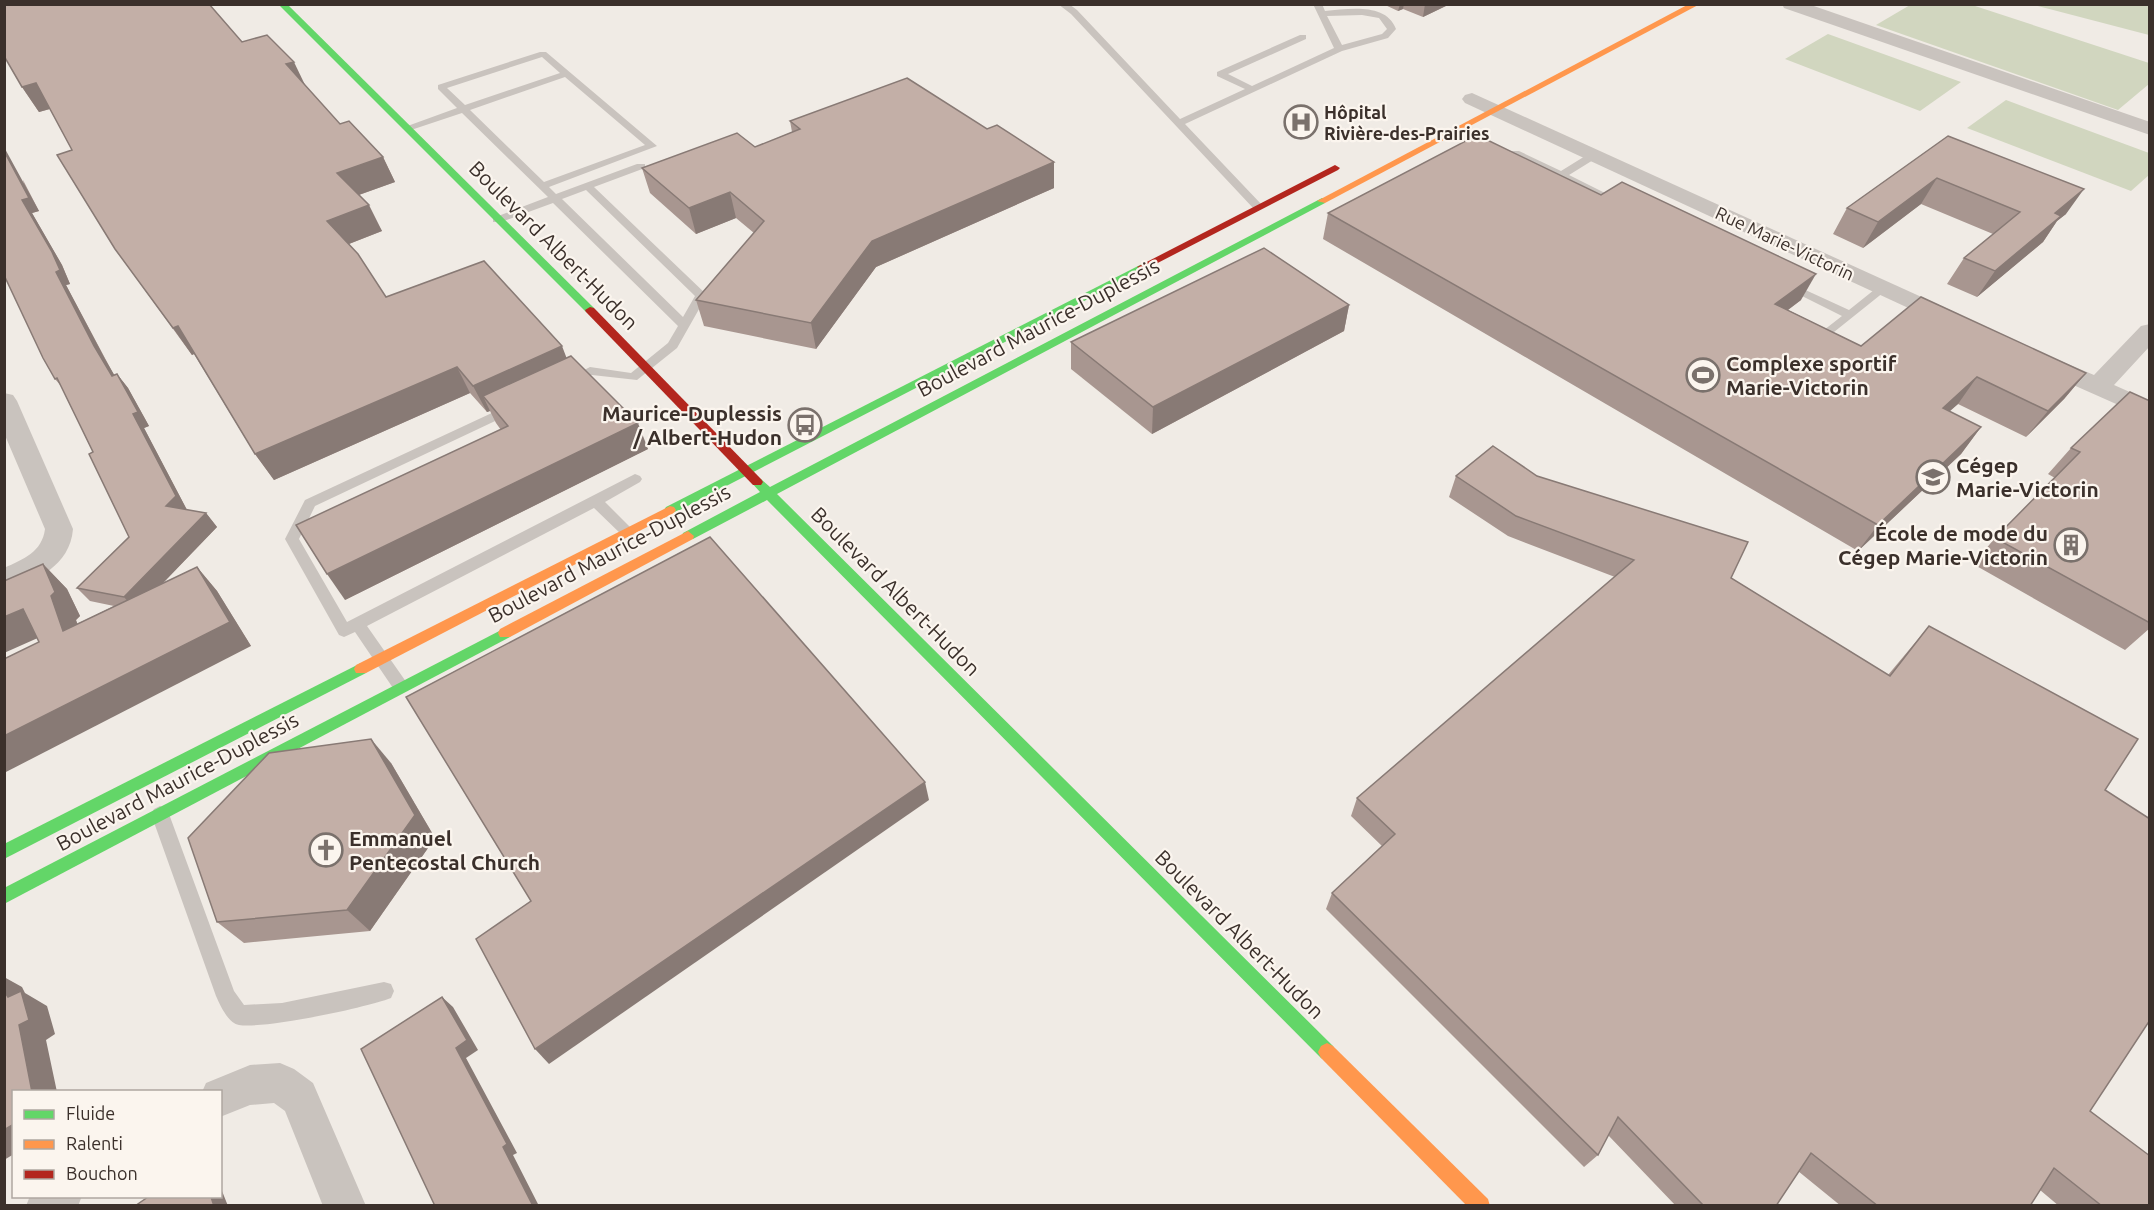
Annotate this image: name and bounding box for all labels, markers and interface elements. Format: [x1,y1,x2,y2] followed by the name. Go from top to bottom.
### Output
[1324,102,1490,143] place label: Hôpital Rivière-des-Prairies
[1283,104,1319,140] hospital icon: Hôpital Rivière-des-Prairies
[465,156,643,334] street label: Boulevard Albert-Hudon
[1713,202,1857,284] street label: Rue Marie-Victorin
[913,253,1163,401] street label: Boulevard Maurice-Duplessis
[1726,351,1897,399] place label: Complexe sportif Marie-Victorin
[1685,357,1721,393] sports icon: Complexe sportif Marie-Victorin
[602,401,782,449] place label: Maurice-Duplessis / Albert-Hudon
[787,407,823,443] bus stop icon: Maurice-Duplessis / Albert-Hudon
[1956,453,2099,501] place label: Cégep Marie-Victorin
[1915,459,1951,495] school or university icon: Cégep Marie-Victorin
[484,479,734,627] street label: Boulevard Maurice-Duplessis
[807,502,985,680] street label: Boulevard Albert-Hudon
[1838,521,2048,569] place label: École de mode du Cégep Marie-Victorin
[2053,527,2089,563] building icon: École de mode du Cégep Marie-Victorin
[52,707,302,855] street label: Boulevard Maurice-Duplessis
[349,826,540,874] place label: Emmanuel Pentecostal Church
[308,832,344,868] church icon: Emmanuel Pentecostal Church
[1151,845,1329,1023] street label: Boulevard Albert-Hudon
[12,1090,222,1198] legend
[66,1103,115,1123] text: Fluide
[66,1133,123,1153] text: Ralenti
[66,1163,138,1183] text: Bouchon

